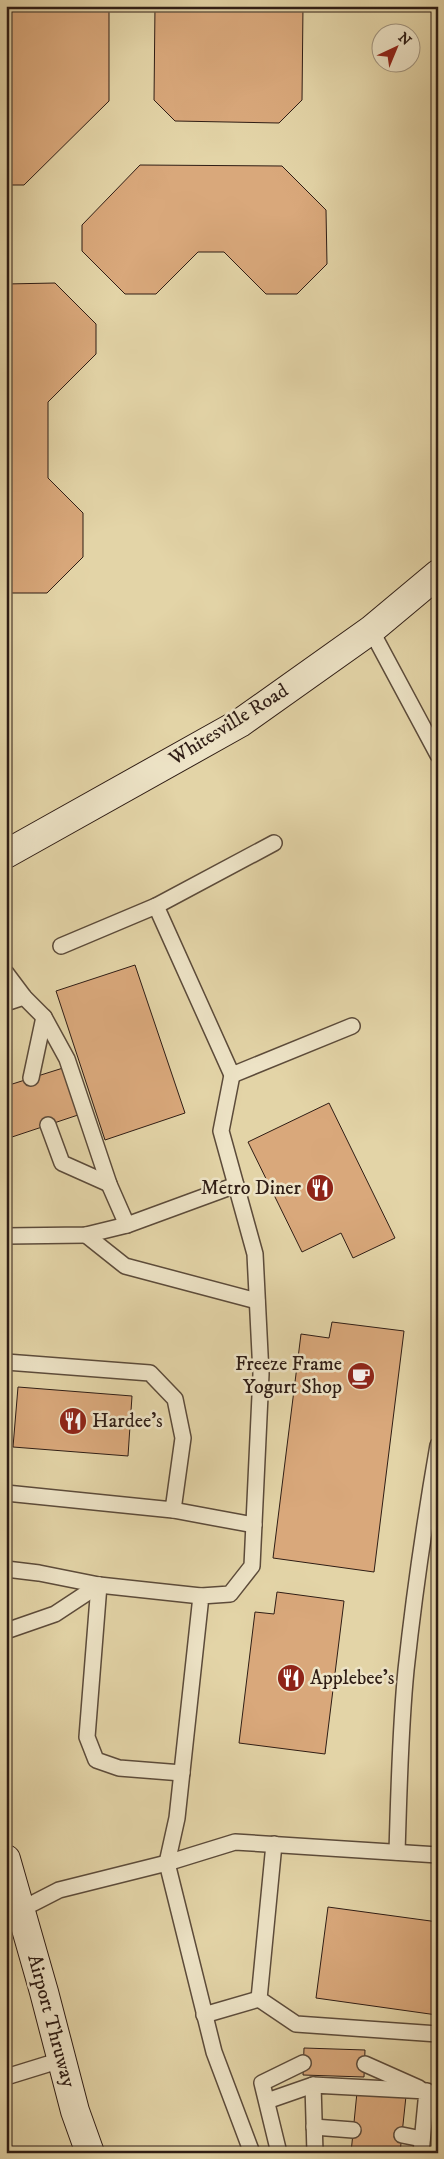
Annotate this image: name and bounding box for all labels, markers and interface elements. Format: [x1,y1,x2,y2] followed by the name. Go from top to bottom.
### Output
[372,22,422,72] north arrow
[394,29,415,50] text: N
[164,678,293,772] street label: Whitesville Road
[305,1173,335,1203] restaurant icon: Metro Diner
[201,1176,302,1201] place label: Metro Diner
[235,1352,342,1400] place label: Freeze Frame Yogurt Shop
[346,1361,376,1391] cafe icon: Freeze Frame Yogurt Shop
[58,1406,88,1436] restaurant icon: Hardee's
[92,1409,163,1434] place label: Hardee's
[276,1663,306,1693] restaurant icon: Applebee's
[310,1666,395,1691] place label: Applebee's
[21,1952,81,2091] street label: Airport Thruway

